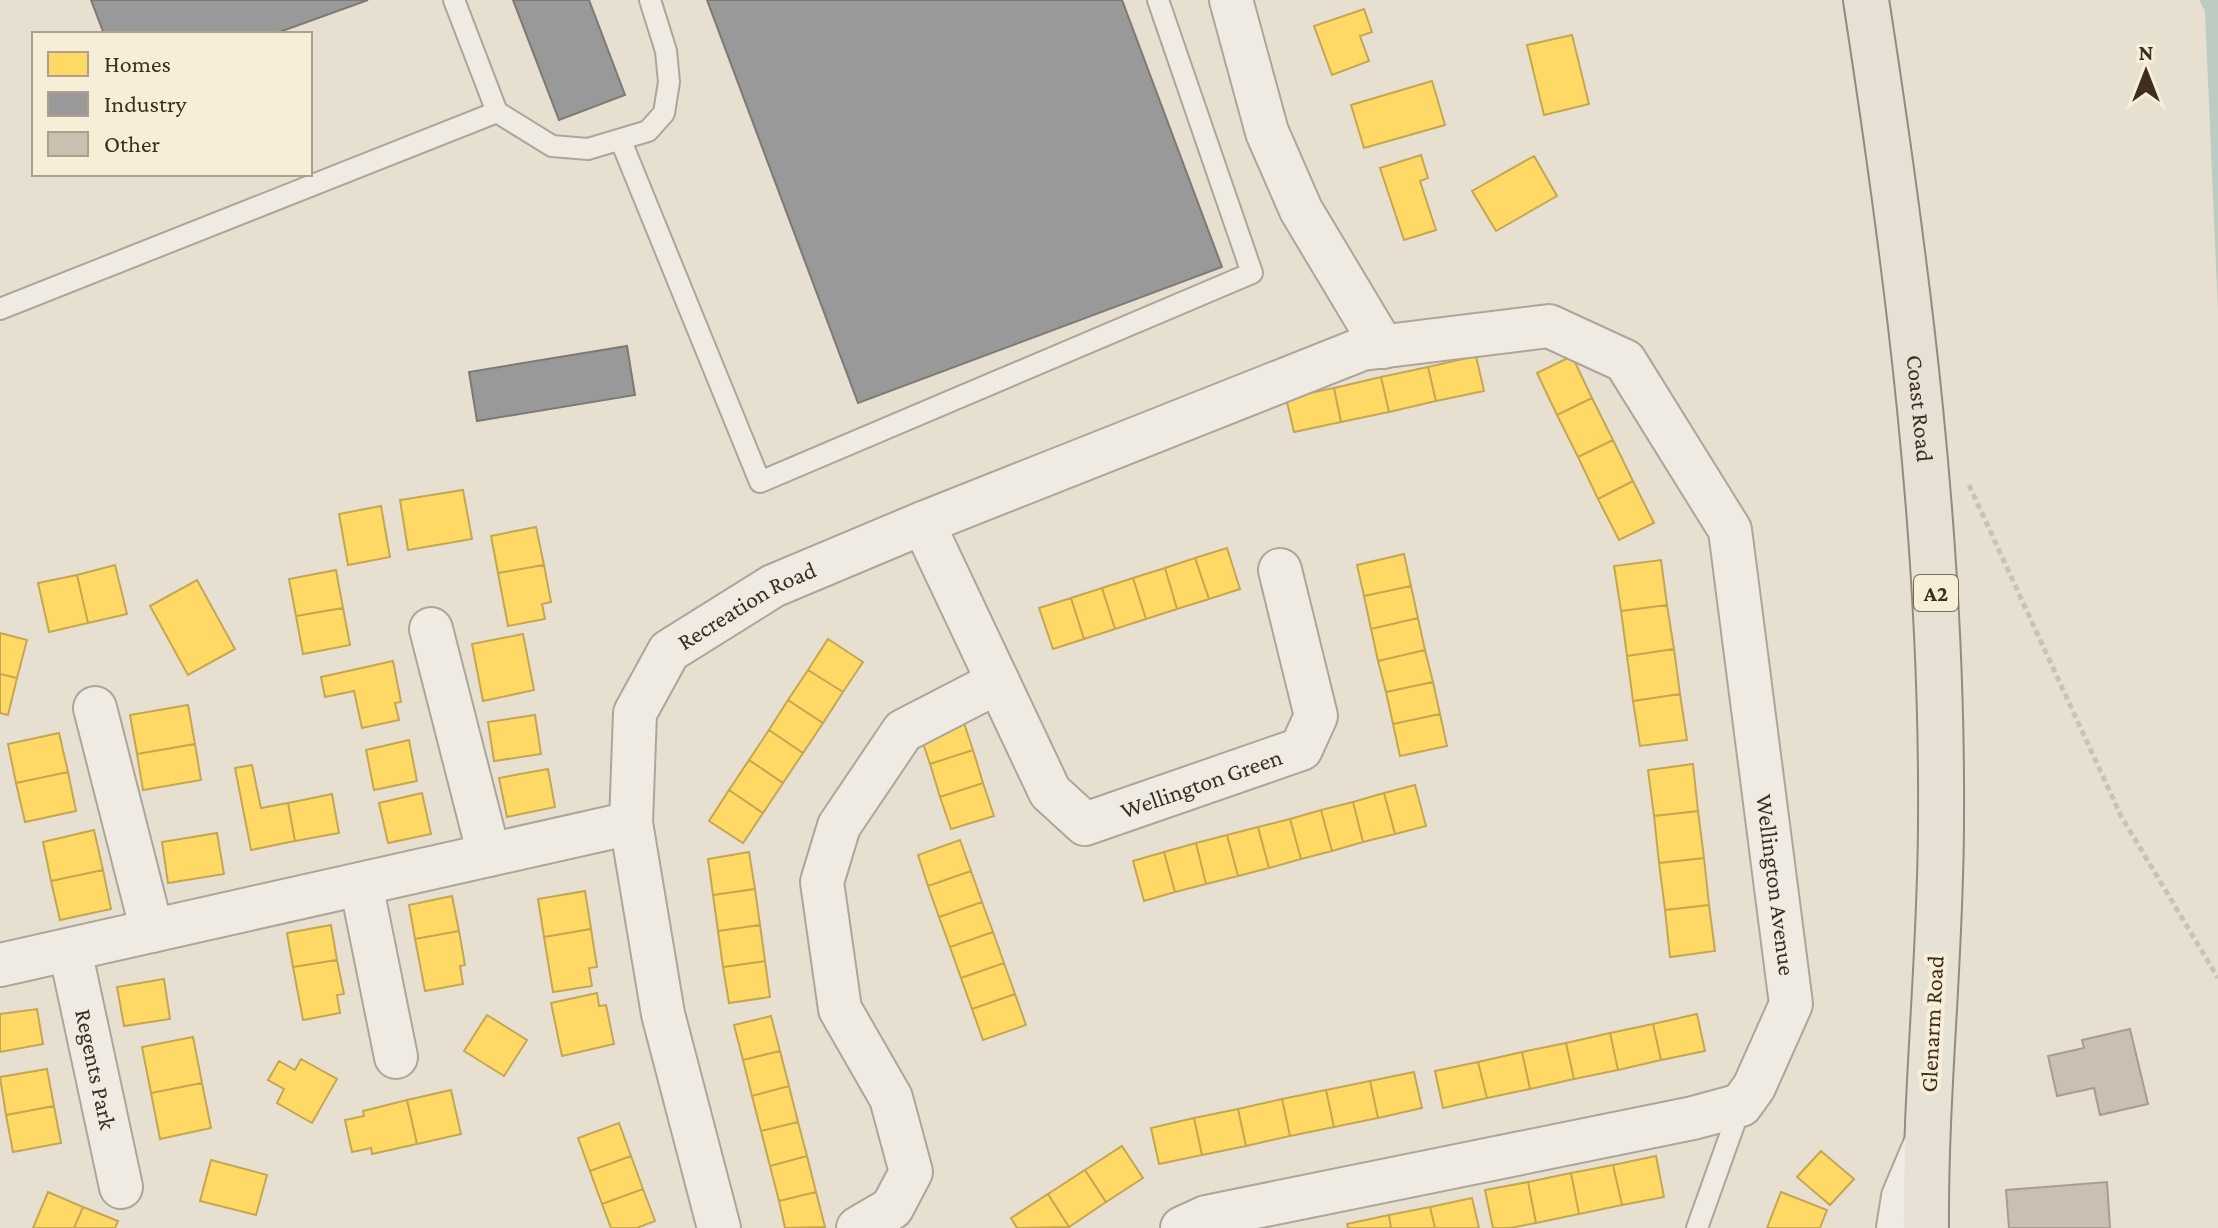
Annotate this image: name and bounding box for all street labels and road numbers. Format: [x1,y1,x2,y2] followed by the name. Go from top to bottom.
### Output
[1901,353,1939,464] street label: Coast Road
[672,555,820,655] street label: Recreation Road
[1914,575,1958,611] road number: A2
[1117,743,1286,824] street label: Wellington Green
[1751,792,1801,977] street label: Wellington Avenue
[1914,954,1949,1093] street label: Glenarm Road
[70,1006,122,1133] street label: Regents Park

